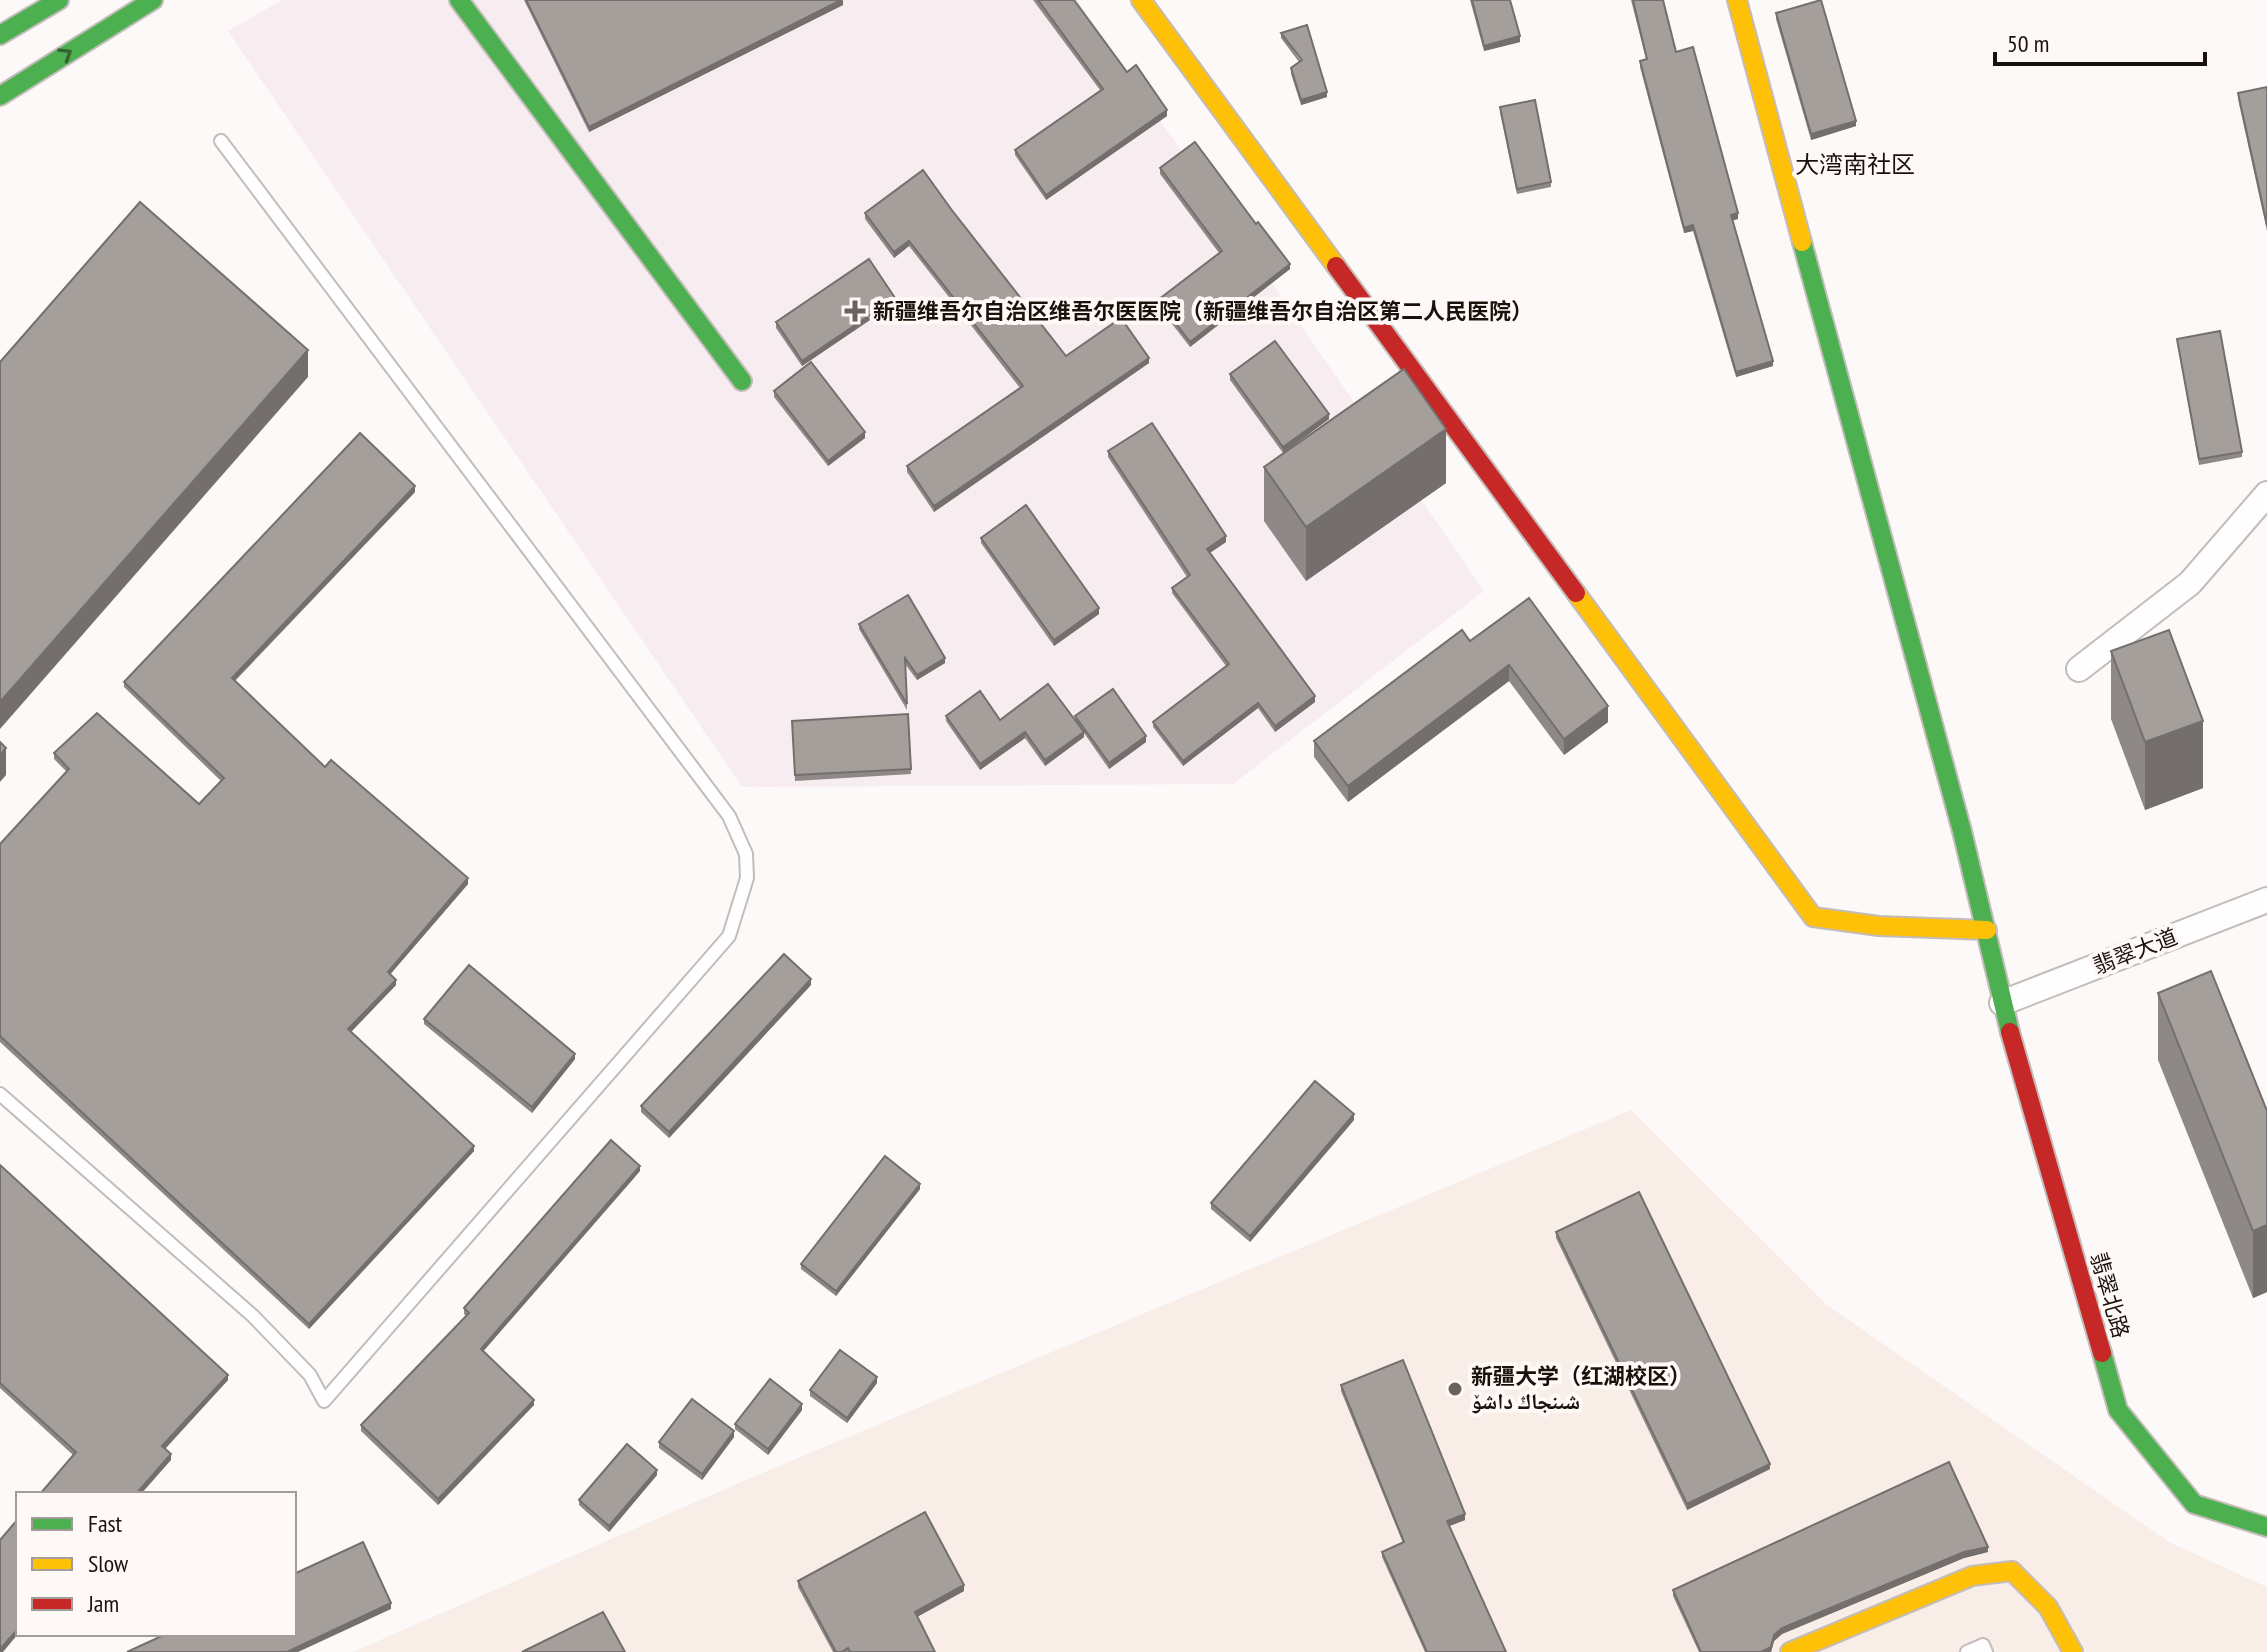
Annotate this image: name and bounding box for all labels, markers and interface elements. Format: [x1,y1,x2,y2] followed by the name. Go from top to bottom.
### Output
[1995,16,2205,66] scale bar
[2007,28,2049,59] text: 50 m
[57,48,72,63] one-way arrow
[1795,149,1915,180] district label: 大湾南社区
[873,297,1533,325] place label: 新疆维吾尔自治区维吾尔医医院（新疆维吾尔自治区第二人民医院）
[844,300,866,322] marker: 新疆维吾尔自治区维吾尔医医院（新疆维吾尔自治区第二人民医院）
[2089,922,2181,980] street label: 翡翠大道
[2084,1249,2136,1341] street label: 翡翠北路
[1471,1362,1691,1415] place label: 新疆大学（红湖校区） شىنجاڭ داشۆ
[1446,1380,1464,1398] marker: 新疆大学（红湖校区） شىنجاڭ داشۆ
[16,1492,296,1636] legend
[88,1508,123,1539] text: Fast
[88,1548,129,1579] text: Slow
[87,1588,119,1619] text: Jam

